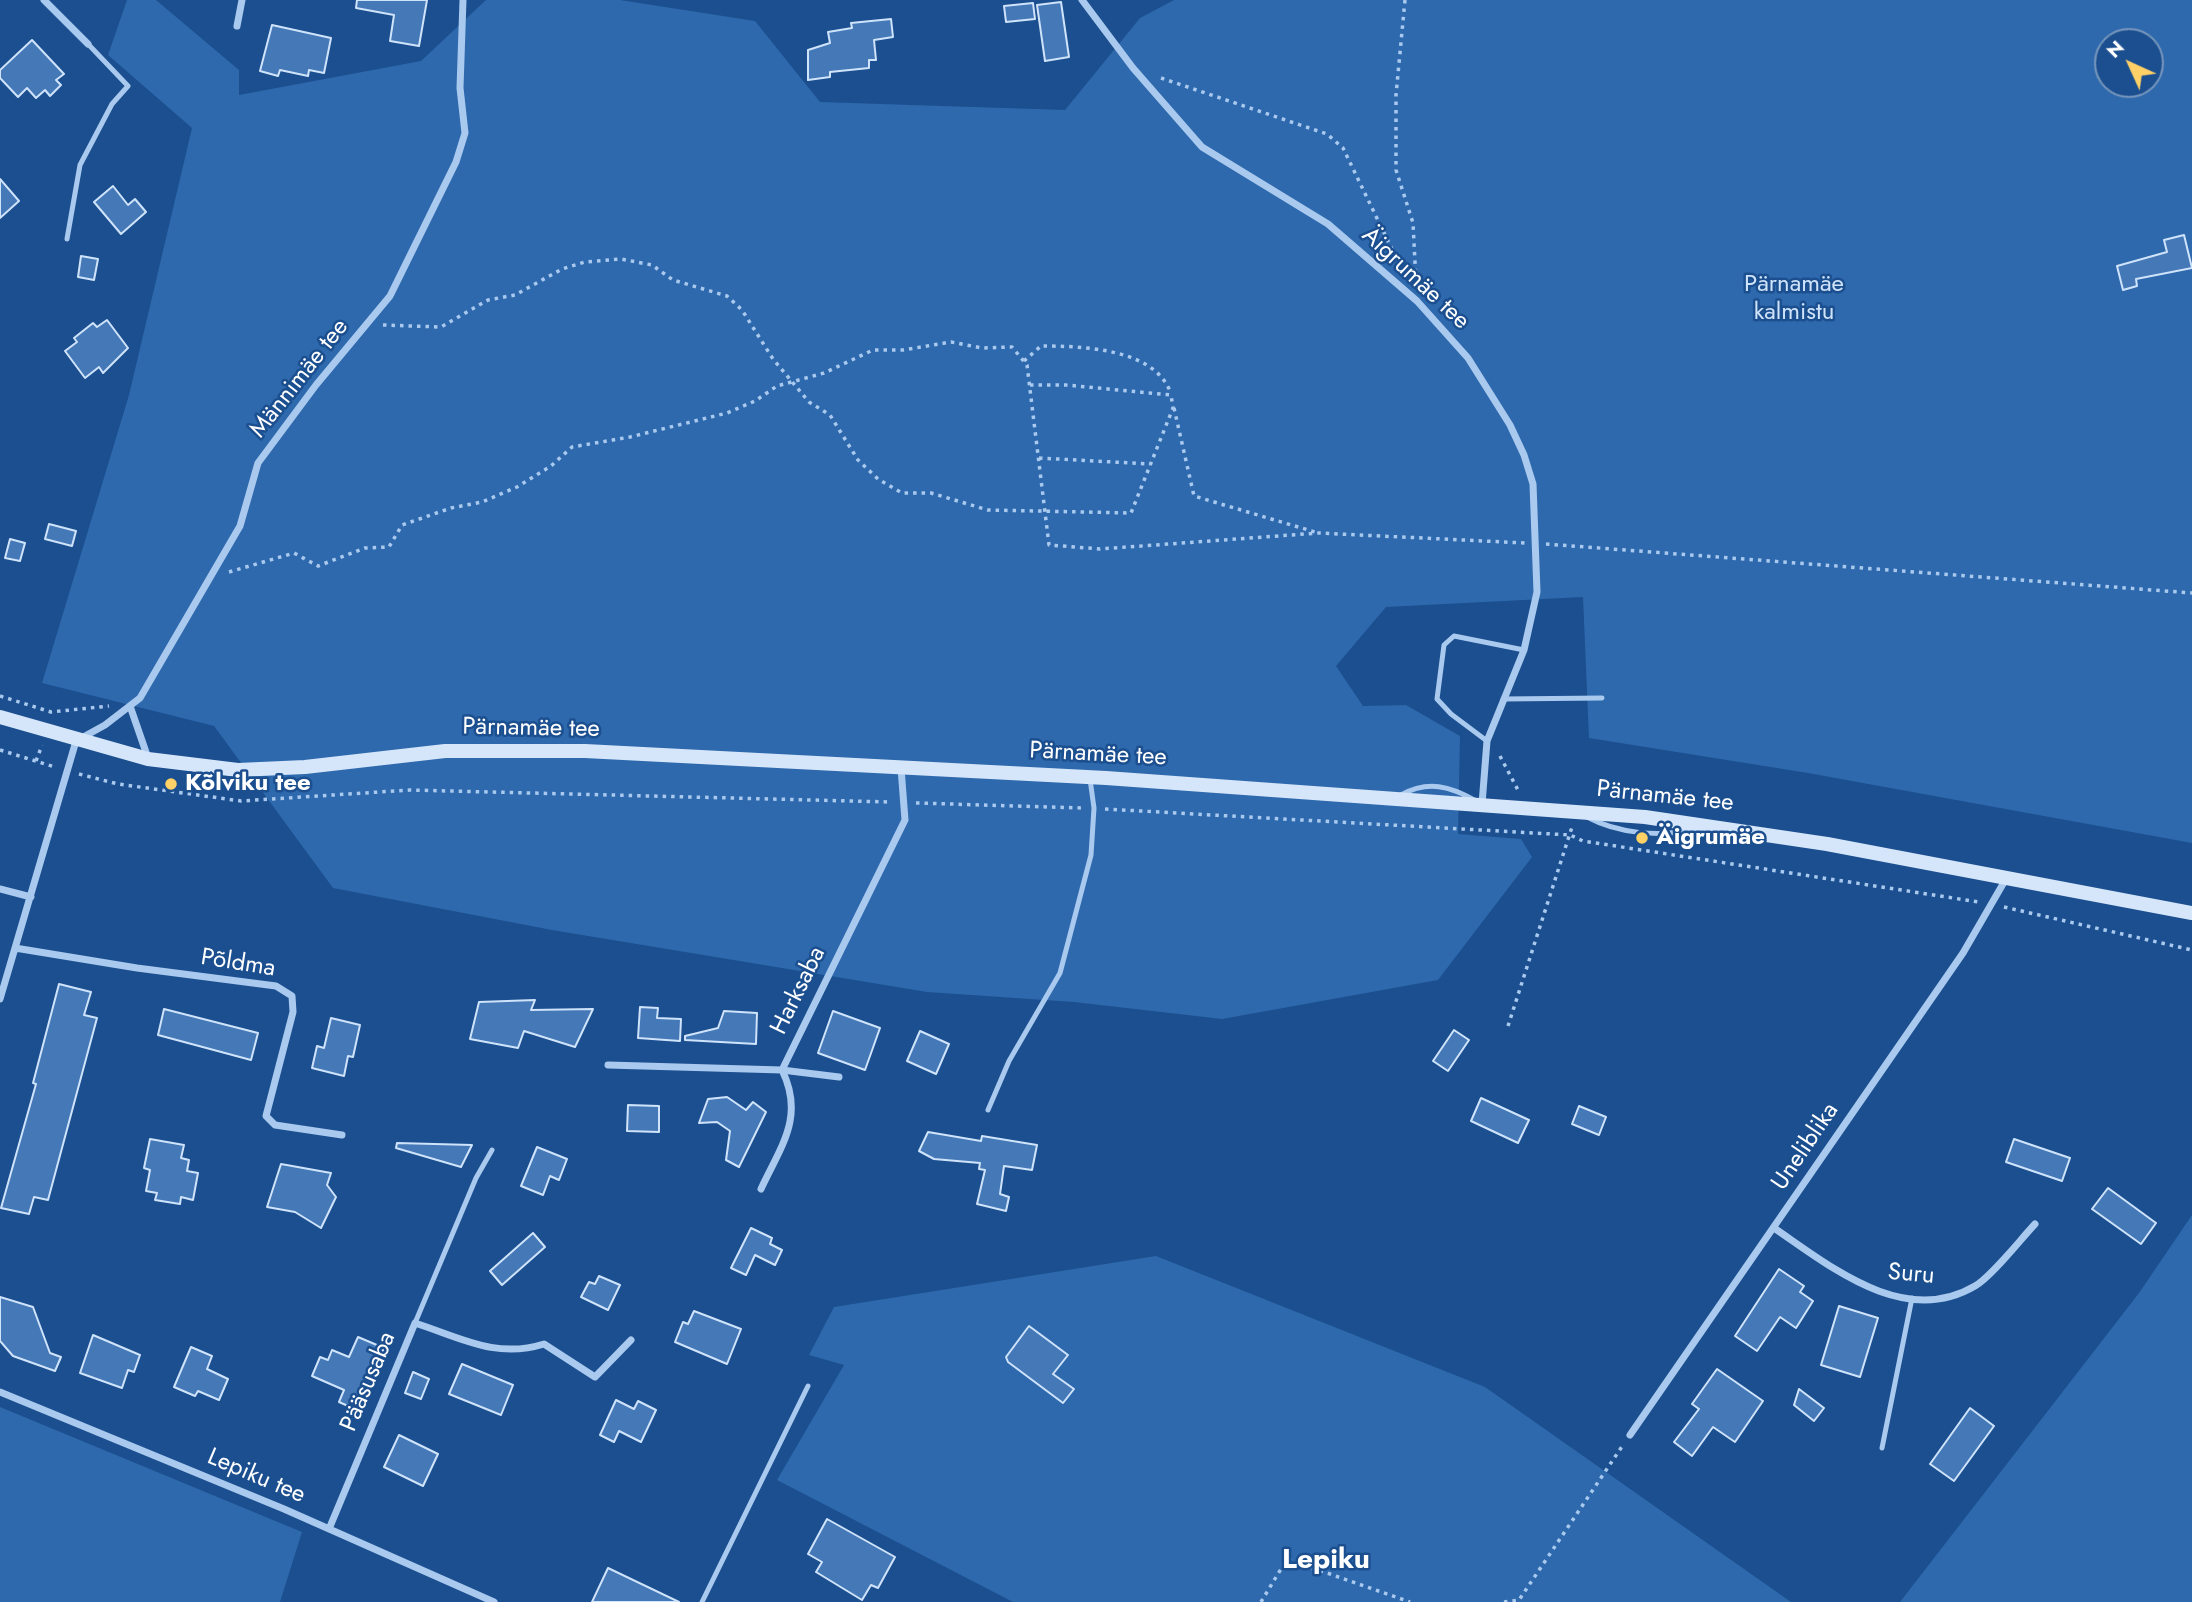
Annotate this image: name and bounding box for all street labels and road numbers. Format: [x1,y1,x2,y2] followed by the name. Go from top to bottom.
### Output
[1355,222,1475,336] street label: Äigrumäe tee
[245,314,355,444] street label: Männimäe tee
[462,713,600,745] street label: Pärnamäe tee
[1029,737,1167,773] street label: Pärnamäe tee
[1595,775,1735,819] street label: Pärnamäe tee
[765,942,833,1040] street label: Harksaba
[199,944,277,984] street label: Põldma
[1766,1098,1846,1196] street label: Uneliblika
[1887,1259,1935,1291] street label: Suru
[335,1328,403,1436] street label: Pääsusaba
[203,1443,309,1511] street label: Lepiku tee

